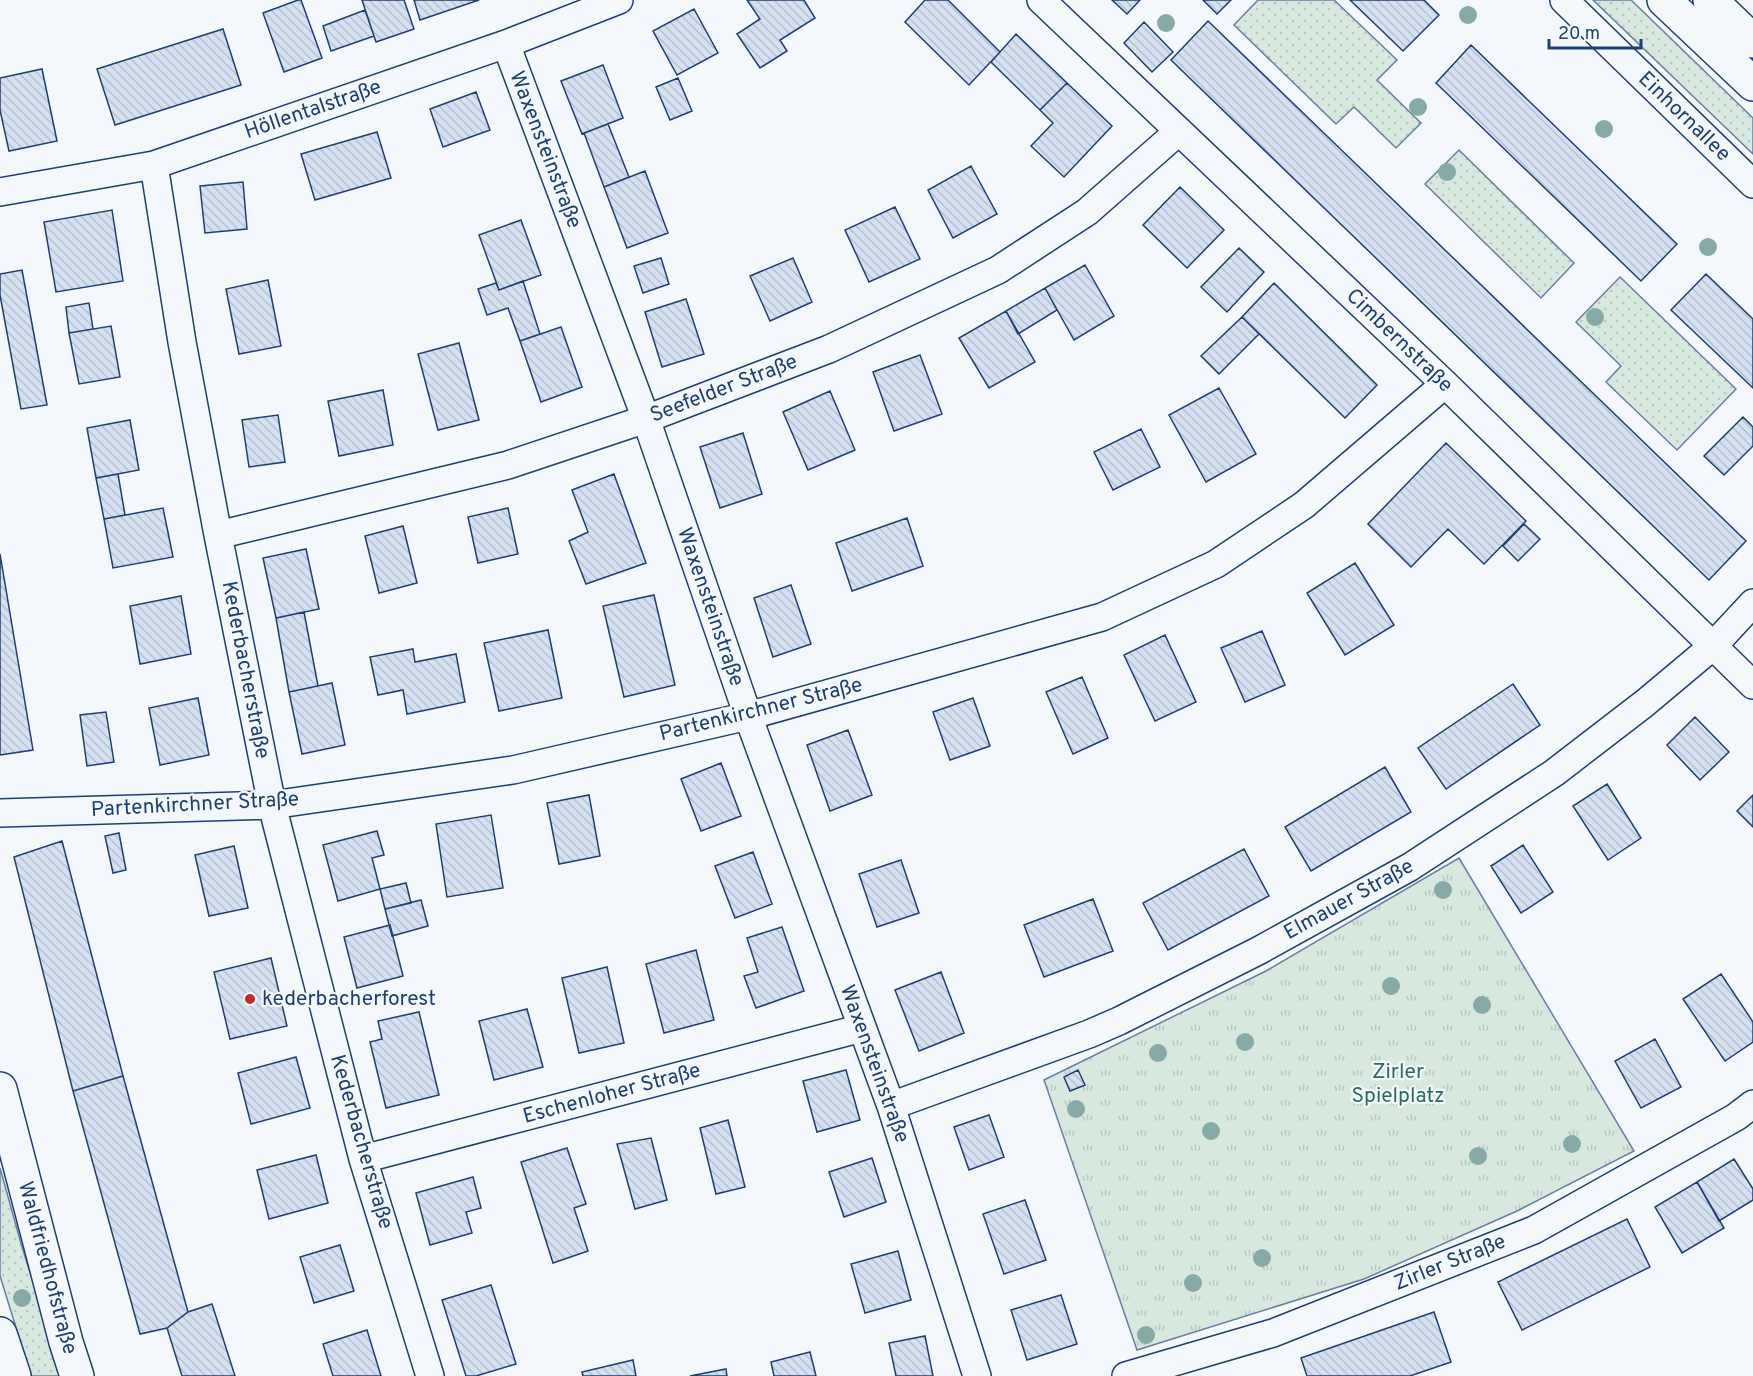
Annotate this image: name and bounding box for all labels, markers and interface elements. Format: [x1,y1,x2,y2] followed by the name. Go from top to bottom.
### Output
[1549,12,1640,50] scale bar
[1558,23,1600,46] text: 20 m
[1632,66,1736,168] street label: Einhornallee
[503,68,587,232] street label: Waxensteinstraße
[241,74,385,146] street label: Höllentalstraße
[1340,283,1458,399] street label: Cimbernstraße
[647,349,801,429] street label: Seefelder Straße
[670,524,750,690] street label: Waxensteinstraße
[215,579,275,761] street label: Kederbacherstraße
[657,672,865,748] street label: Partenkirchner Straße
[90,786,300,824] street label: Partenkirchner Straße
[1279,853,1419,947] street label: Elmauer Straße
[833,981,915,1147] street label: Waxensteinstraße
[262,986,436,1013] place label: kederbacherforest
[243,992,257,1006] marker: kederbacherforest
[323,1052,399,1232] street label: Kederbacherstraße
[520,1057,704,1131] street label: Eschenloher Straße
[1351,1059,1445,1110] park label: Zirler Spielplatz
[11,1179,83,1357] street label: Waldfriedhofstraße
[1390,1228,1510,1298] street label: Zirler Straße

